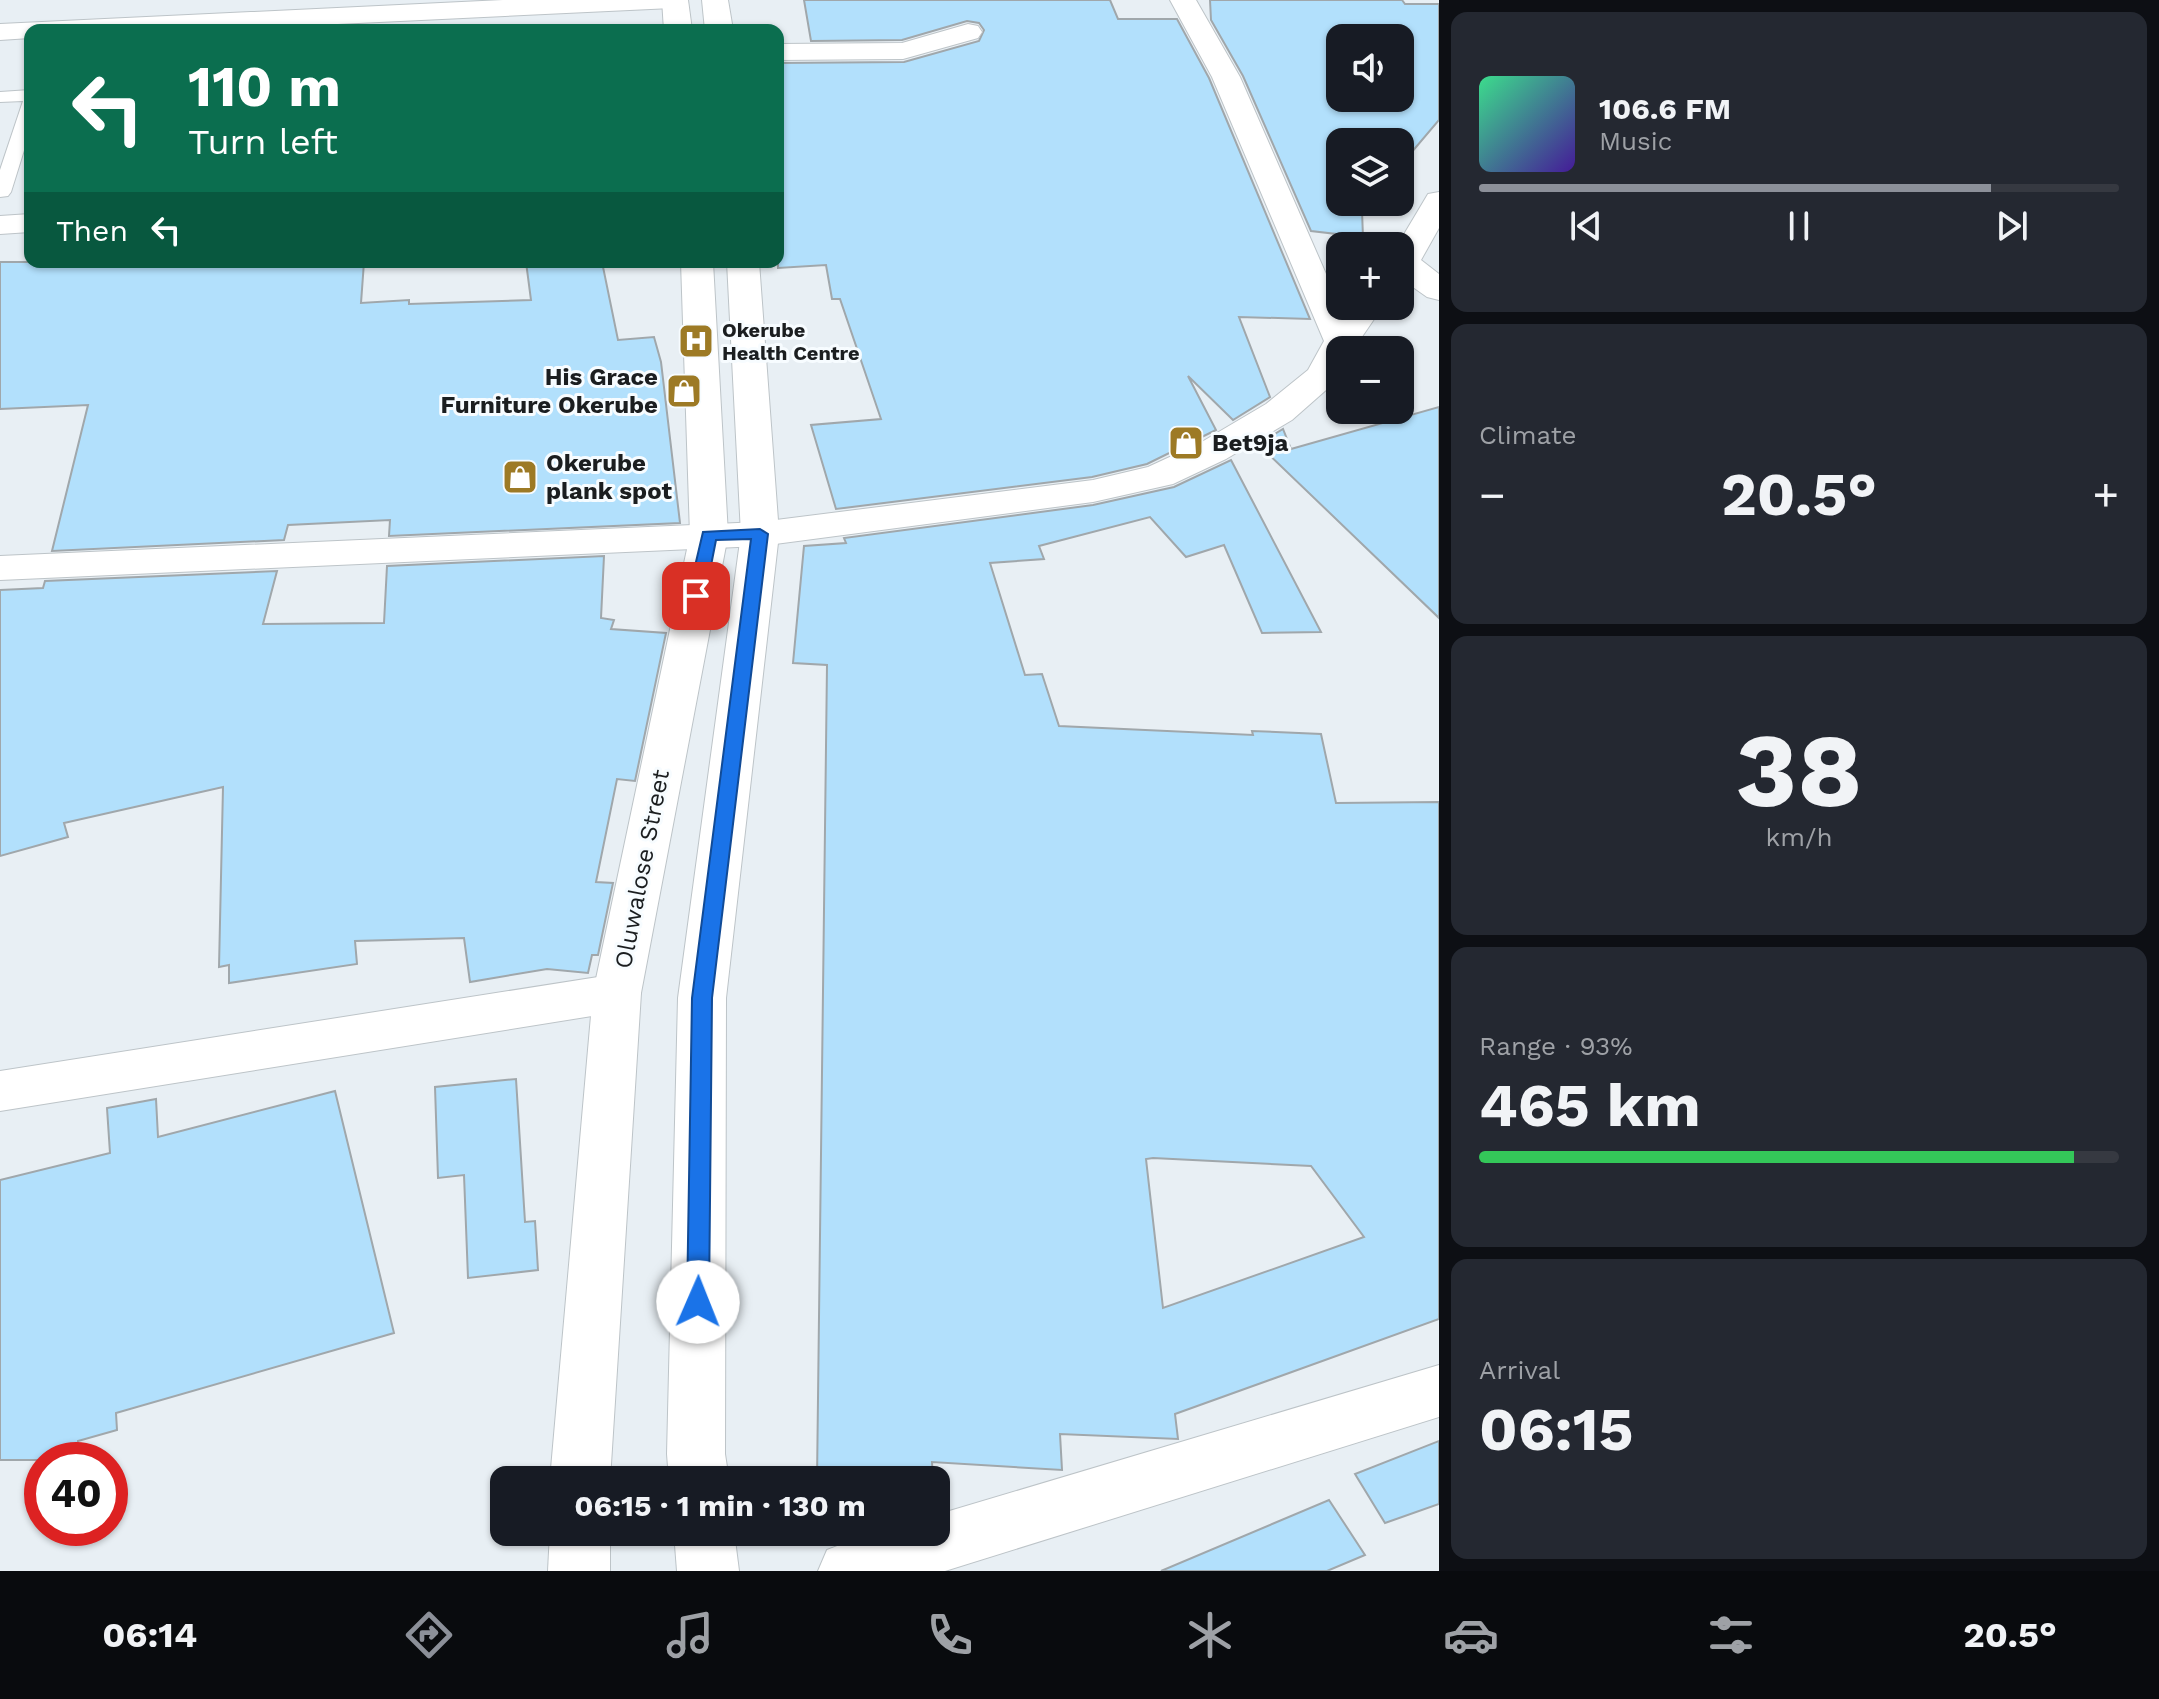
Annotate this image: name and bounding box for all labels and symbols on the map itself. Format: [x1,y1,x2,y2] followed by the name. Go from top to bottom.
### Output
[722,318,860,365] place label: Okerube Health Centre
[677,322,715,360] hospital icon: Okerube Health Centre
[440,363,658,419] place label: His Grace Furniture Okerube
[665,372,703,410] shop icon: His Grace Furniture Okerube
[1167,424,1205,462] shop icon: Bet9ja
[1212,429,1288,457] place label: Bet9ja
[546,449,672,505] place label: Okerube plank spot
[501,458,539,496] shop icon: Okerube plank spot
[662,562,730,630] pin
[609,767,675,971] street label: Oluwalose Street
[656,1260,740,1344] position arrow
[24,1442,128,1546] speed limit sign: 40

